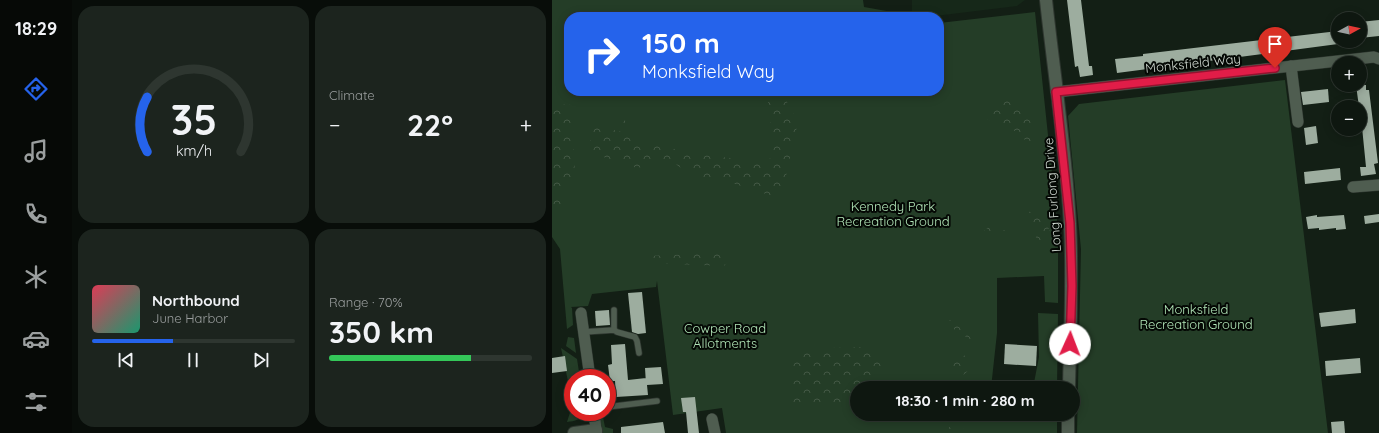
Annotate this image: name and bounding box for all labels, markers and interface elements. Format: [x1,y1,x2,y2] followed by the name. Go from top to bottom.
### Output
[1331,12,1367,48] north arrow
[1331,12,1367,136] map controls
[15,17,57,40] text: 18:29
[642,25,720,60] text: 150 m
[1258,27,1292,68] pin
[576,28,628,80] icon: right
[1264,33,1286,55] icon: arrive
[1144,50,1242,76] street label: Monksfield Way
[1331,56,1367,92] button: +
[642,60,775,83] text: Monksfield Way
[22,75,50,103] icon: directions
[329,87,375,103] text: Climate
[170,93,217,145] text: 35
[1331,100,1367,136] button: −
[407,106,453,144] text: 22°
[329,111,340,139] text: −
[520,111,532,139] text: +
[22,137,50,165] icon: music
[1040,137,1064,253] street label: Long Furlong Drive
[175,142,212,160] text: km/h
[836,198,950,229] park label: Kennedy Park Recreation Ground
[22,200,50,228] icon: phone
[22,263,50,291] icon: climate
[152,291,240,310] text: Northbound
[329,294,402,310] text: Range · 70%
[1139,301,1253,332] park label: Monksfield Recreation Ground
[152,310,228,326] text: June Harbor
[329,313,434,351] text: 350 km
[684,320,766,351] park label: Cowper Road Allotments
[1049,323,1091,365] position arrow
[22,325,50,353] icon: car
[115,349,137,371] icon: previous
[182,349,204,371] icon: pause
[250,349,272,371] icon: next
[564,369,616,421] speed limit sign: 40
[22,388,50,416] icon: filters
[895,391,1035,410] text: 18:30 · 1 min · 280 m

